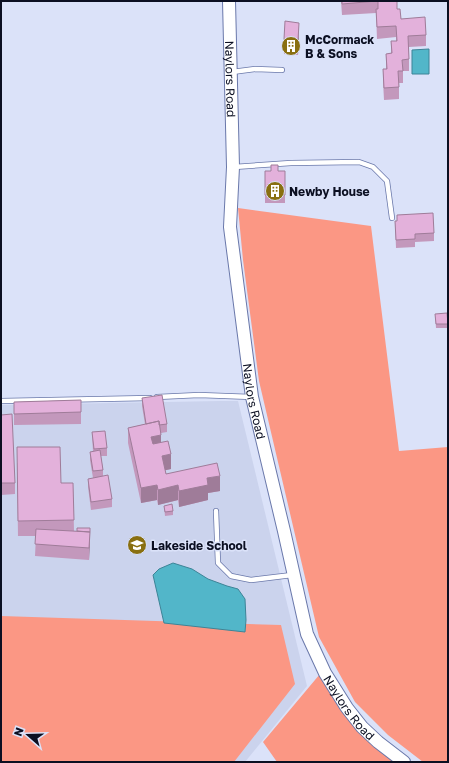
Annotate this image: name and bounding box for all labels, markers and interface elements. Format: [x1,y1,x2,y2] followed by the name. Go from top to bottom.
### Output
[305,32,374,61] place label: McCormack B & Sons
[280,35,302,57] building icon: McCormack B & Sons
[222,40,239,118] street label: Naylors Road
[264,180,286,202] building icon: Newby House
[289,184,370,199] place label: Newby House
[240,362,269,440] street label: Naylors Road
[126,534,148,556] school or university icon: Lakeside School
[151,538,247,553] place label: Lakeside School
[321,672,378,743] street label: Naylors Road
[8,715,48,755] north arrow
[11,725,26,738] text: N

